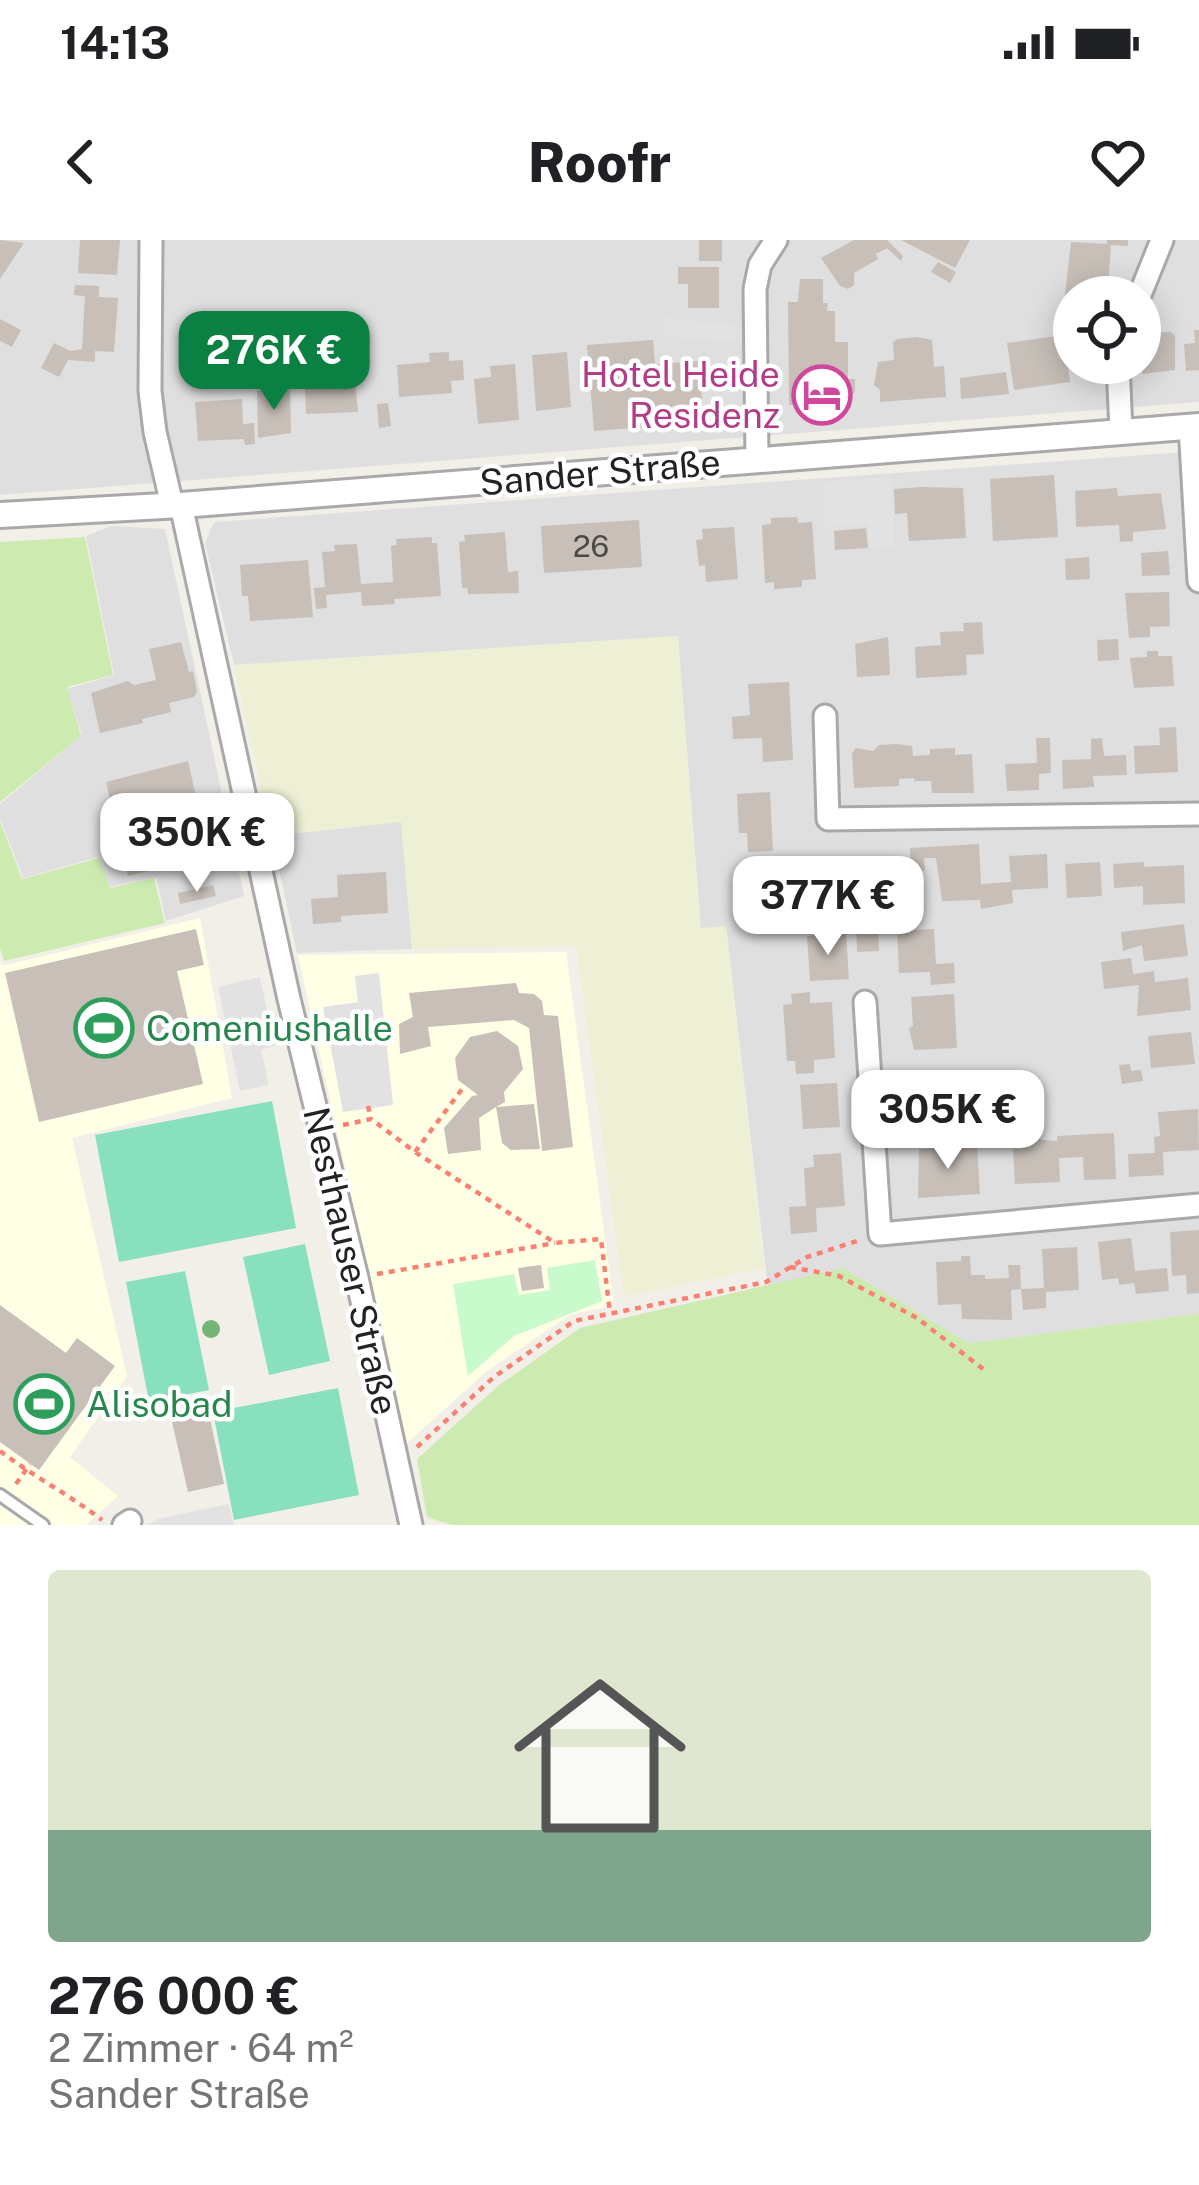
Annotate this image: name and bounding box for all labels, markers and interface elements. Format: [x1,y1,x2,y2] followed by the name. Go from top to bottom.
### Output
[60,16,170,69] text: 14:13
[48,129,114,195] icon: back
[1085,129,1151,195] icon: heart
[528,131,671,194] text: Roofr
[1053,276,1161,384] map controls
[1053,276,1161,384] button: locate
[176,311,372,413] pin: 276K €
[206,327,342,373] text: 276K €
[581,353,780,436] place label: Hotel Heide Residenz
[791,364,853,426] hotel icon: Hotel Heide Residenz
[478,441,722,503] street label: Sander Straße
[573,528,609,564] house number: 26
[99,793,295,895] pin: 350K €
[127,809,267,855] text: 350K €
[730,856,926,958] pin: 377K €
[760,872,896,918] text: 377K €
[73,997,135,1059] sports icon: Comeniushalle
[146,1007,393,1049] place label: Comeniushalle
[850,1070,1046,1172] pin: 305K €
[878,1086,1018,1132] text: 305K €
[295,1103,407,1419] street label: Nesthauser Straße
[13,1373,75,1435] sports icon: Alisobad
[86,1383,232,1425] place label: Alisobad
[492,1648,708,1864] icon: home
[48,1966,300,2025] text: 276 000 €
[48,2025,354,2071] text: 2 Zimmer · 64 m²
[48,2071,310,2117] text: Sander Straße

